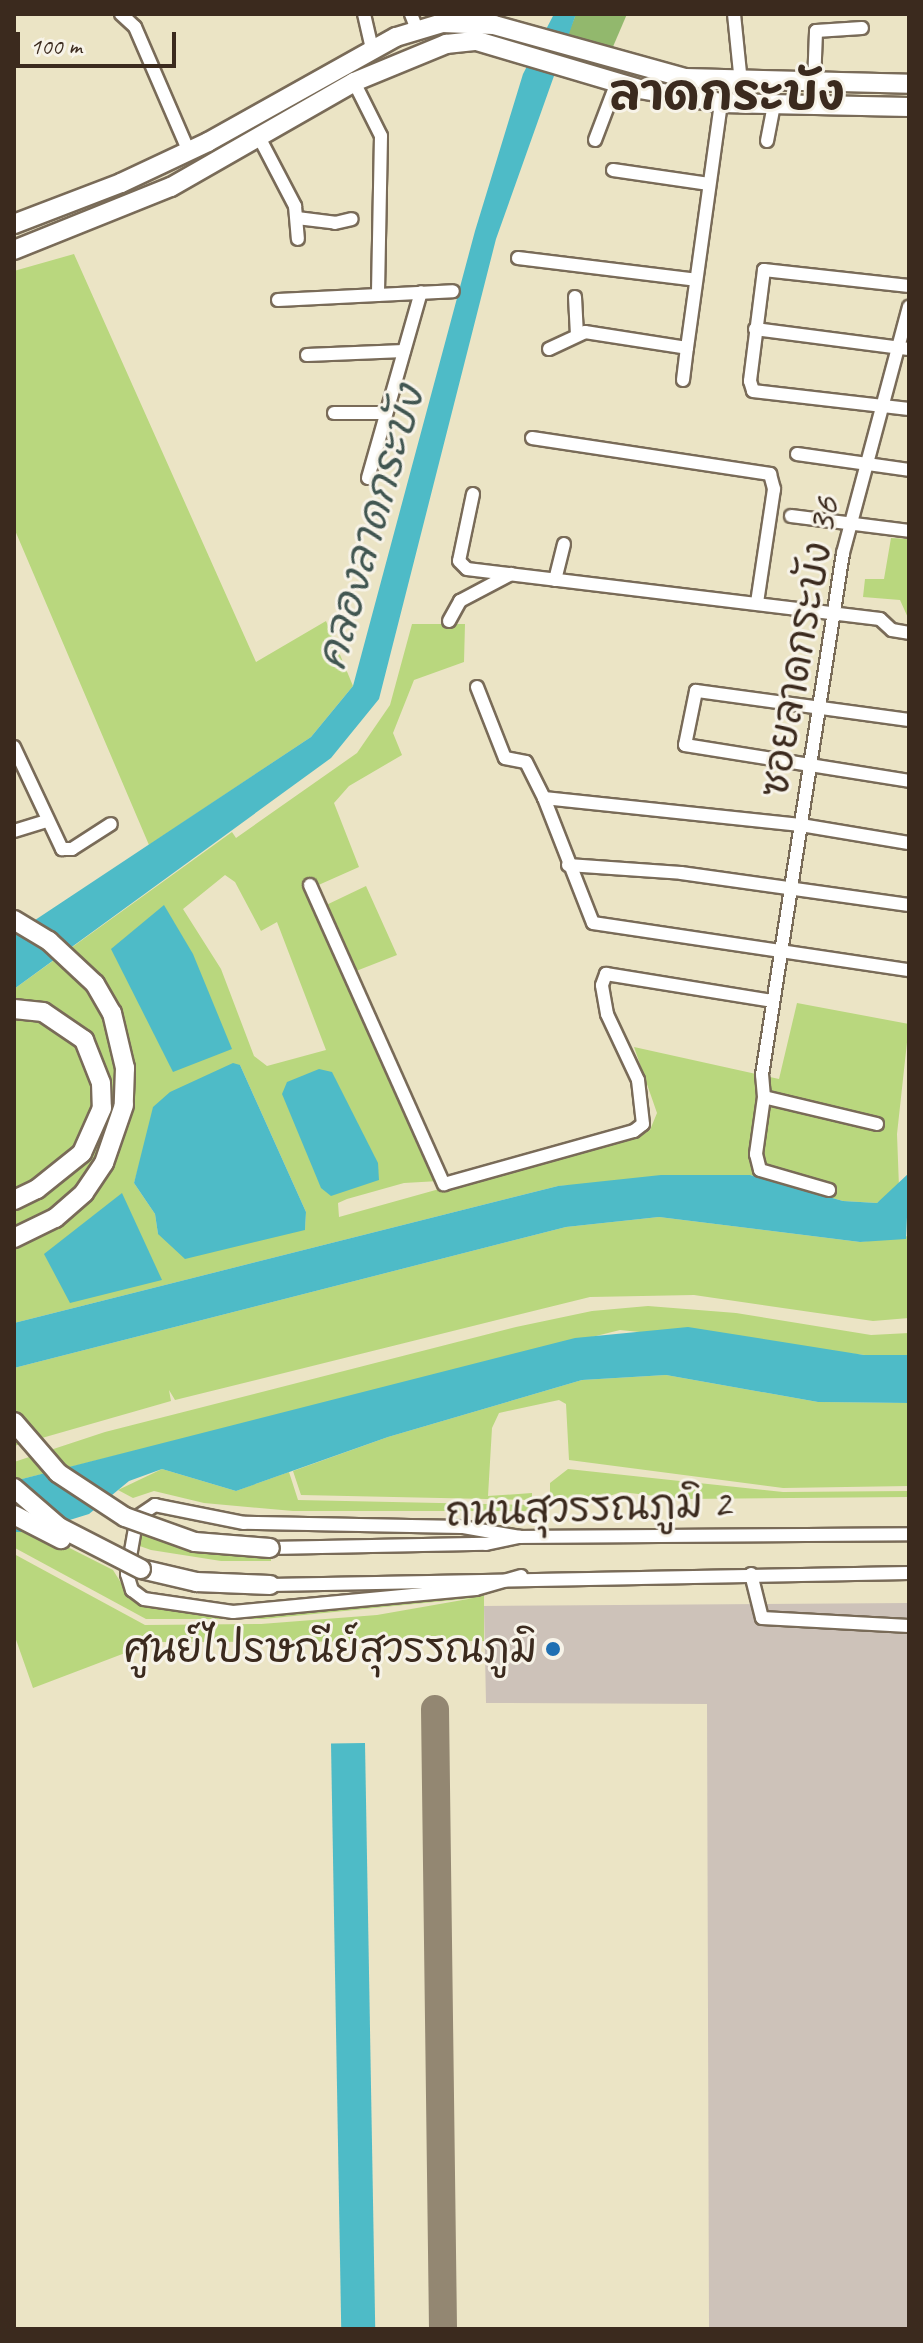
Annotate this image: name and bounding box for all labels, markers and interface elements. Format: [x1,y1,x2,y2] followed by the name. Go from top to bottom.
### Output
[20,16,180,66] scale bar
[30,31,82,61] text: 100 m
[609,65,845,123] district label: ลาดกระบัง
[307,381,435,675] water label: คลองลาดกระบัง
[750,493,850,801] street label: ซอยลาดกระบัง 36
[445,1479,731,1537] street label: ถนนสุวรรณภูมิ 2
[124,1625,537,1673] place label: ศูนย์ไปรษณีย์สุวรรณภูมิ
[544,1640,562,1658] marker: ศูนย์ไปรษณีย์สุวรรณภูมิ

